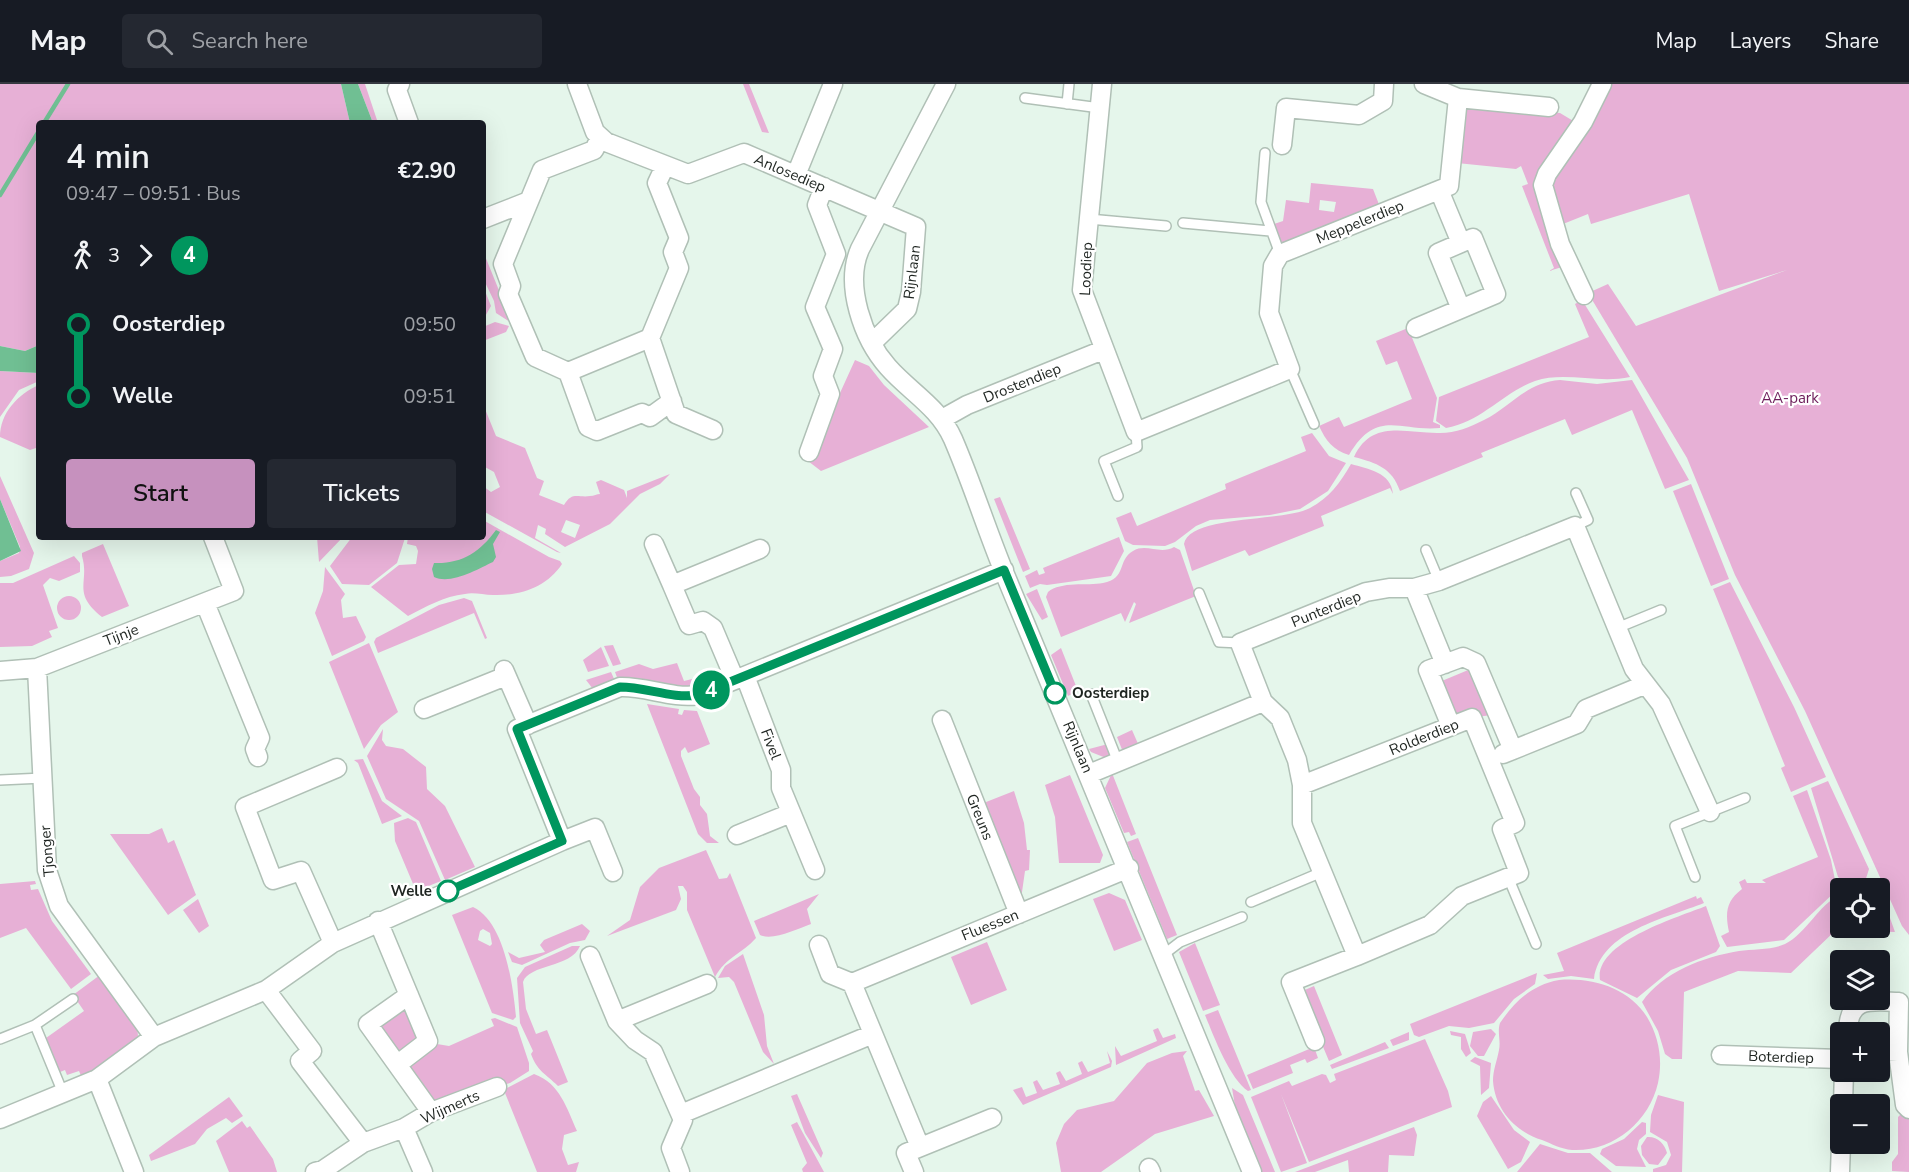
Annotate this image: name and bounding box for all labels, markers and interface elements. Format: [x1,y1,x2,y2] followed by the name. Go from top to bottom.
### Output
[122,14,542,68] search box
[30,22,86,60] text: Map
[143,25,176,58] icon: search
[191,26,308,56] text: Search here
[1655,27,1697,55] text: Map
[1730,27,1791,55] text: Layers
[1824,27,1879,55] text: Share
[66,135,150,180] text: 4 min
[751,149,829,197] street label: Anlosediep
[398,156,456,186] text: €2.90
[66,180,241,207] text: 09:47 – 09:51 · Bus
[1313,195,1407,249] street label: Meppelerdiep
[66,239,99,272] icon: walk
[129,239,162,272] icon: forward
[183,241,196,269] text: 4
[108,242,120,269] text: 3
[1075,242,1097,296] street label: Loodiep
[899,244,925,300] street label: Rijnlaan
[112,309,225,339] text: Oosterdiep
[403,311,456,338] text: 09:50
[980,358,1064,408] street label: Drostendiep
[112,381,173,411] text: Welle
[403,383,456,410] text: 09:51
[1761,388,1819,408] park label: AA-park
[66,459,255,528] button: Start
[267,459,456,528] button: Tickets
[1288,586,1364,632] street label: Punterdiep
[101,619,141,651] street label: Tijnje
[692,670,730,710] line badge: 4
[705,676,717,704] text: 4
[1044,682,1066,704] marker: Oosterdiep
[1072,683,1149,703] place label: Oosterdiep
[1386,714,1462,760] street label: Rolderdiep
[1058,718,1098,776] street label: Rijnlaan
[756,726,786,763] street label: Fivel
[962,791,998,843] street label: Greuns
[35,824,59,878] street label: Tjonger
[1830,878,1890,1154] map controls
[1830,878,1890,938] button: locate
[437,880,459,902] marker: Welle
[390,881,432,901] place label: Welle
[958,904,1022,946] street label: Fluessen
[1830,950,1890,1010] button: layers
[1830,1022,1890,1082] button: +
[1748,1046,1814,1068] street label: Boterdiep
[417,1085,483,1129] street label: Wijmerts
[1830,1094,1890,1154] button: −

